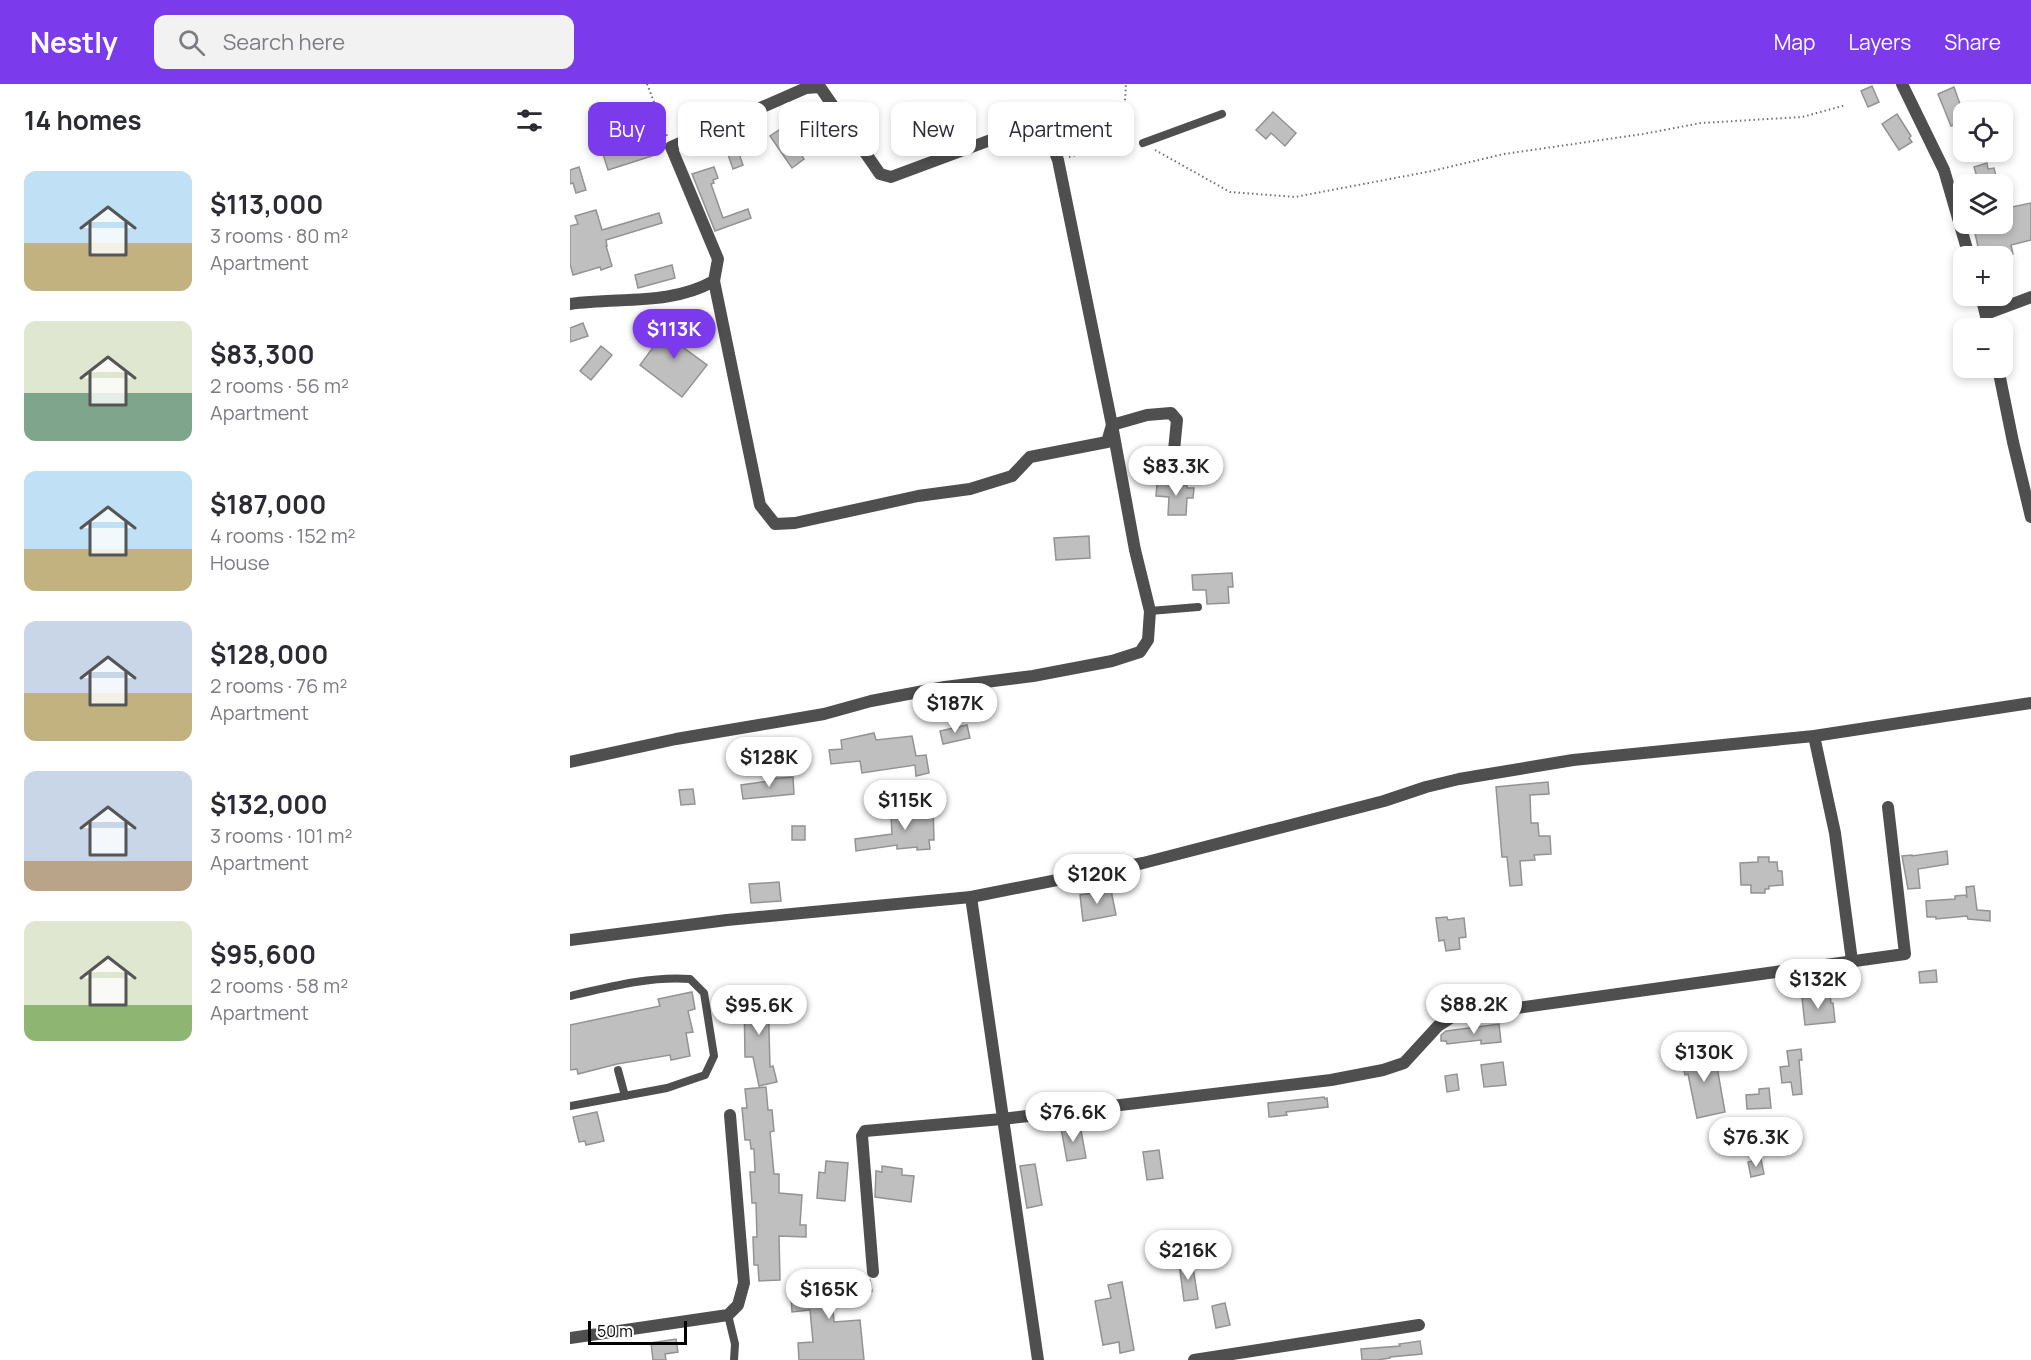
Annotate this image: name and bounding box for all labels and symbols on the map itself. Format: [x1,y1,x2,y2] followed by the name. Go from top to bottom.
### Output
[632,309,716,360] pin: $113K
[1127,446,1225,497] pin: $83.3K
[913,683,997,734] pin: $187K
[727,737,811,788] pin: $128K
[863,780,947,831] pin: $115K
[1055,854,1139,905] pin: $120K
[1776,959,1860,1010] pin: $132K
[1425,984,1523,1035] pin: $88.2K
[710,985,808,1036] pin: $95.6K
[1662,1032,1746,1083] pin: $130K
[1024,1092,1122,1143] pin: $76.6K
[1707,1117,1805,1168] pin: $76.3K
[1146,1230,1230,1281] pin: $216K
[787,1269,871,1320] pin: $165K
[588,1318,687,1346] scale bar

